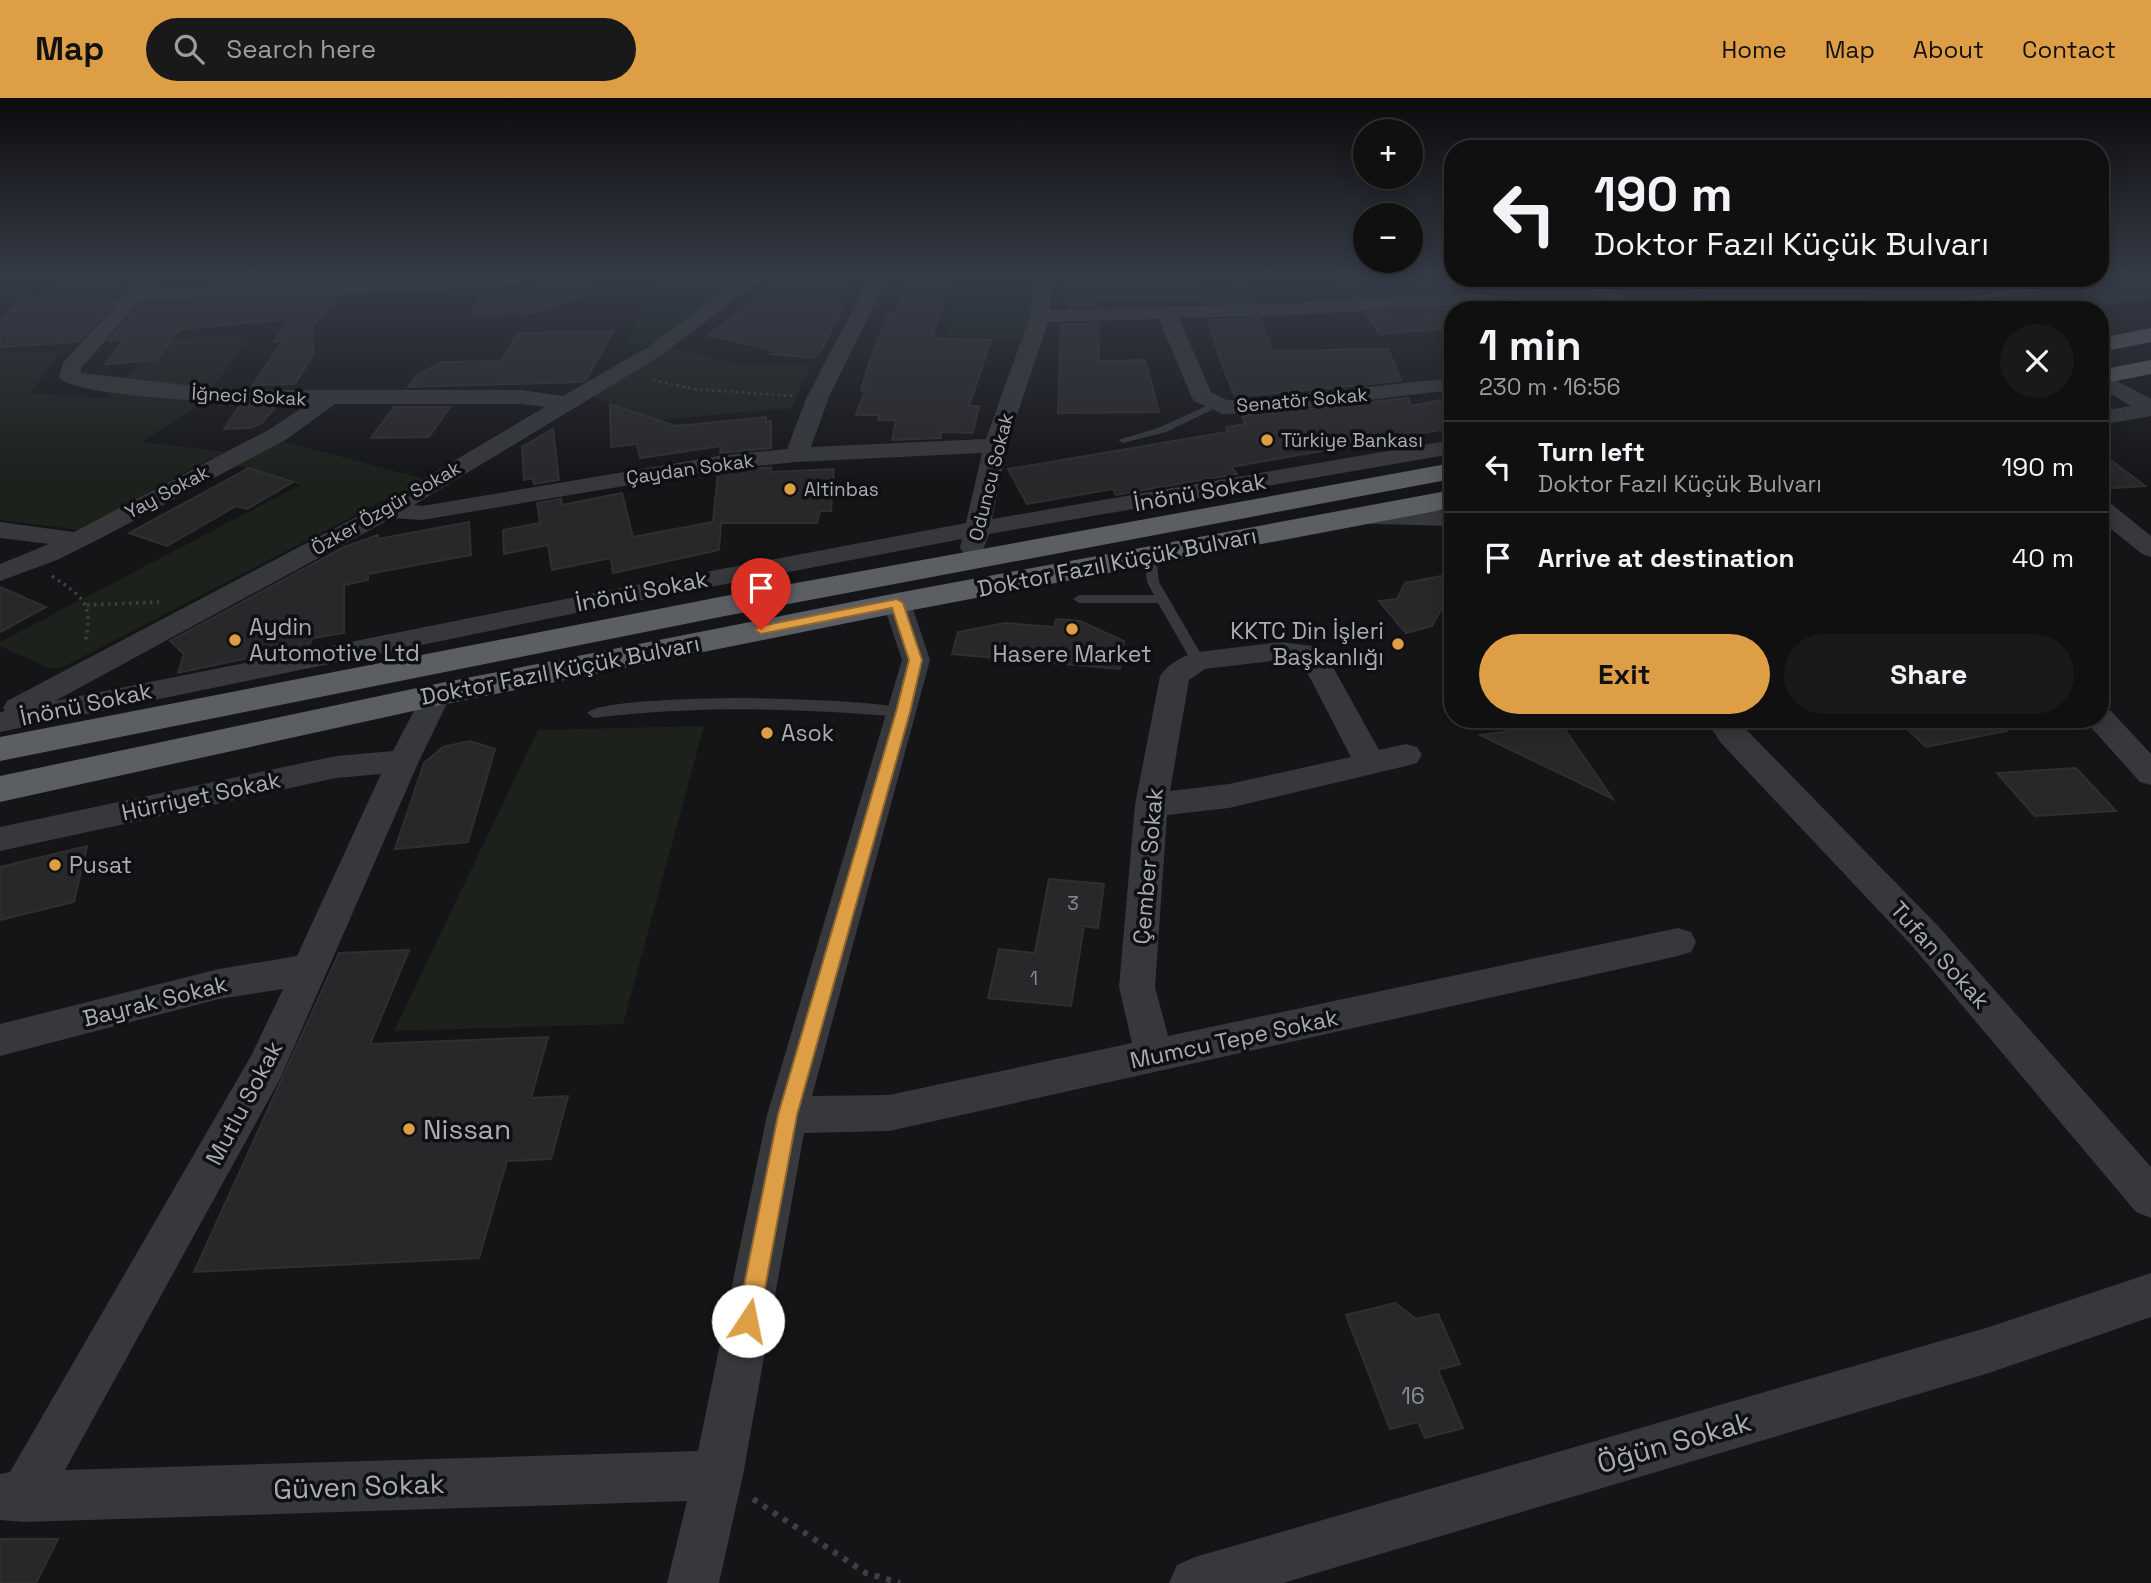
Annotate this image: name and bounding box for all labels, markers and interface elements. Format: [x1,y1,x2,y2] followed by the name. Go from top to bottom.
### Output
[146,18,636,81] search box
[35,28,104,70] text: Map
[170,30,208,68] icon: search
[226,32,376,66] text: Search here
[1721,34,1787,65] text: Home
[1825,34,1875,65] text: Map
[1913,34,1984,65] text: About
[2022,34,2116,65] text: Contact
[1353,119,1423,273] map controls
[1353,119,1423,189] button: +
[1594,163,1732,225] text: 190 m
[1479,168,1570,259] icon: left
[1353,203,1423,273] button: −
[1594,224,1989,264] text: Doktor Fazıl Küçük Bulvarı
[1479,319,1582,372] text: 1 min
[2000,324,2074,398] button: close
[1479,372,1621,402] text: 230 m · 16:56
[191,381,307,411] street label: İğneci Sokak
[1235,382,1369,418] street label: Senatör Sokak
[963,411,1019,543] street label: Oduncu Sokak
[1281,428,1423,453] place label: Türkiye Bankası
[1259,432,1275,448] marker: Türkiye Bankası
[1538,435,1645,469] text: Turn left
[625,448,755,490] street label: Çaydan Sokak
[1479,448,1517,486] icon: left
[2002,450,2074,484] text: 190 m
[307,455,465,561] street label: Özker Özgür Sokak
[121,459,213,525] street label: Yay Sokak
[1131,466,1269,518] street label: İnönü Sokak
[1538,469,1822,499] text: Doktor Fazıl Küçük Bulvarı
[804,477,879,502] place label: Altinbas
[782,481,798,497] marker: Altinbas
[975,520,1259,604] street label: Doktor Fazıl Küçük Bulvarı
[1479,539,1517,577] icon: arrive
[1538,541,1795,575] text: Arrive at destination
[2012,541,2074,575] text: 40 m
[731,558,791,630] pin
[573,564,711,618] street label: İnönü Sokak
[742,569,780,607] icon: arrive
[249,612,420,668] place label: Aydin Automotive Ltd
[1230,616,1384,672] place label: KKTC Din İşleri Başkanlığı
[1064,621,1080,637] marker: Hasere Market
[418,628,702,712] street label: Doktor Fazıl Küçük Bulvarı
[227,632,243,648] marker: Aydin Automotive Ltd
[1479,634,1770,714] button: Exit
[1784,634,2074,714] button: Share
[1390,636,1406,652] marker: KKTC Din İşleri Başkanlığı
[992,639,1152,669] place label: Hasere Market
[17,675,155,733] street label: İnönü Sokak
[781,718,834,748] place label: Asok
[759,725,775,741] marker: Asok
[119,764,283,828] street label: Hürriyet Sokak
[1126,786,1170,946] street label: Çember Sokak
[69,850,132,880] place label: Pusat
[47,857,63,873] marker: Pusat
[1067,891,1079,916] house number: 3
[1884,895,1996,1015] street label: Tufan Sokak
[1030,966,1038,991] house number: 1
[80,969,230,1033] street label: Bayrak Sokak
[1127,1002,1341,1076] street label: Mumcu Tepe Sokak
[199,1036,289,1170] street label: Mutlu Sokak
[423,1111,511,1147] place label: Nissan
[401,1121,417,1137] marker: Nissan
[711,1284,785,1358] position arrow
[1401,1381,1425,1411] house number: 16
[1593,1403,1755,1481] street label: Öğün Sokak
[273,1465,445,1507] street label: Güven Sokak

